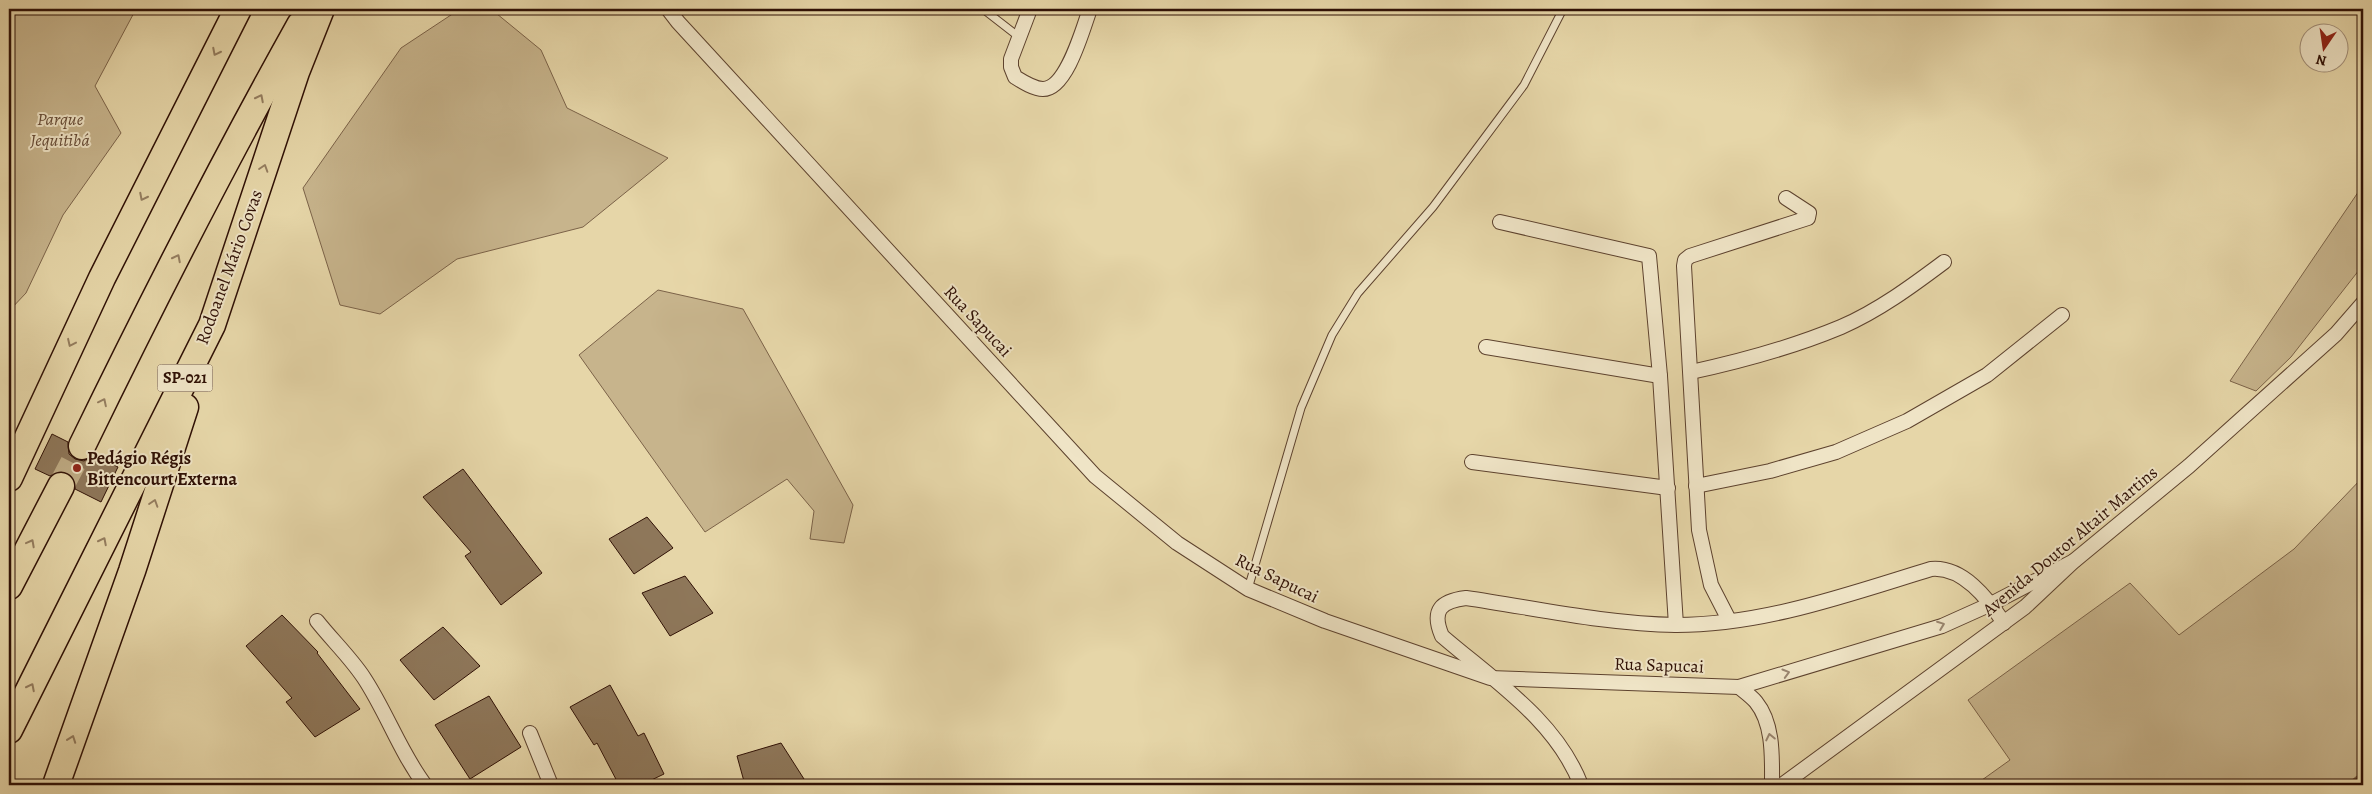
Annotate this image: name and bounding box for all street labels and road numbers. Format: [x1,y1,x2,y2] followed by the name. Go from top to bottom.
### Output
[190,186,268,348] street label: Rodoanel Mário Covas
[939,280,1017,362] street label: Rua Sapucai
[158,364,212,392] road number: SP-021
[1976,460,2163,622] street label: Avenida Doutor Altair Martins
[1231,548,1323,608] street label: Rua Sapucai
[1614,651,1704,679] street label: Rua Sapucai

